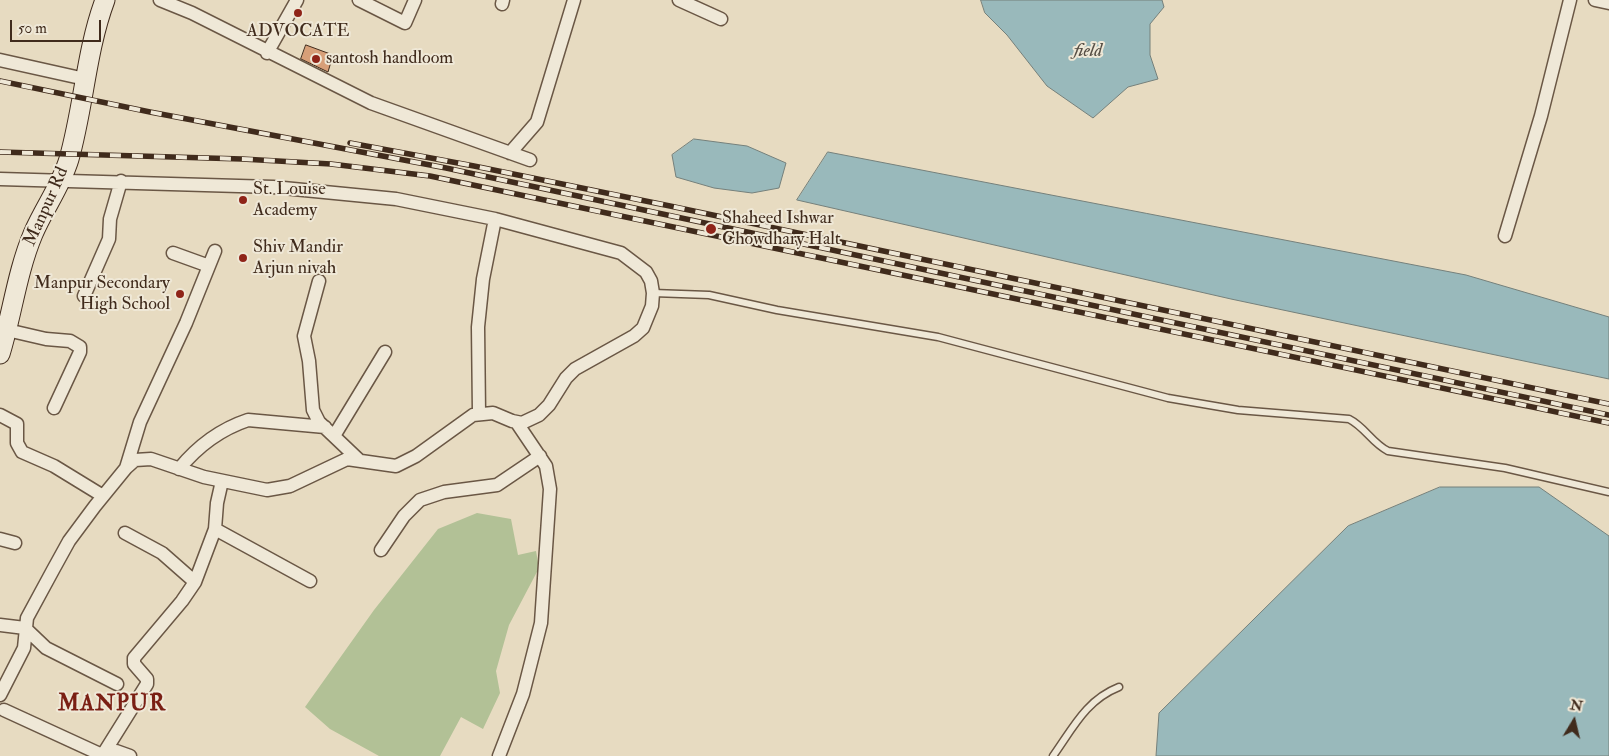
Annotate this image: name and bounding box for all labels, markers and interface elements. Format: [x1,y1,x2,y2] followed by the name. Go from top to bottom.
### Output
[292,7,304,19] marker: ADVOCATE
[12,10,104,42] scale bar
[18,19,47,38] text: 50 m
[246,21,350,43] place label: ADVOCATE
[1074,41,1102,63] water label: field
[326,48,453,70] place label: santosh handloom
[310,53,322,65] marker: santosh handloom
[20,164,74,250] street label: Manpur Rd
[253,179,326,222] place label: St. Louise Academy
[237,194,249,206] marker: St. Louise Academy
[722,208,841,250] place label: Shaheed Ishwar Chowdhary Halt
[704,222,718,236] marker: Shaheed Ishwar Chowdhary Halt
[253,237,343,280] place label: Shiv Mandir Arjun nivah
[237,252,249,264] marker: Shiv Mandir Arjun nivah
[34,273,170,316] place label: Manpur Secondary High School
[174,288,186,300] marker: Manpur Secondary High School
[57,692,167,718] district label: MANPUR
[1549,696,1599,746] north arrow
[1569,696,1584,715] text: N

